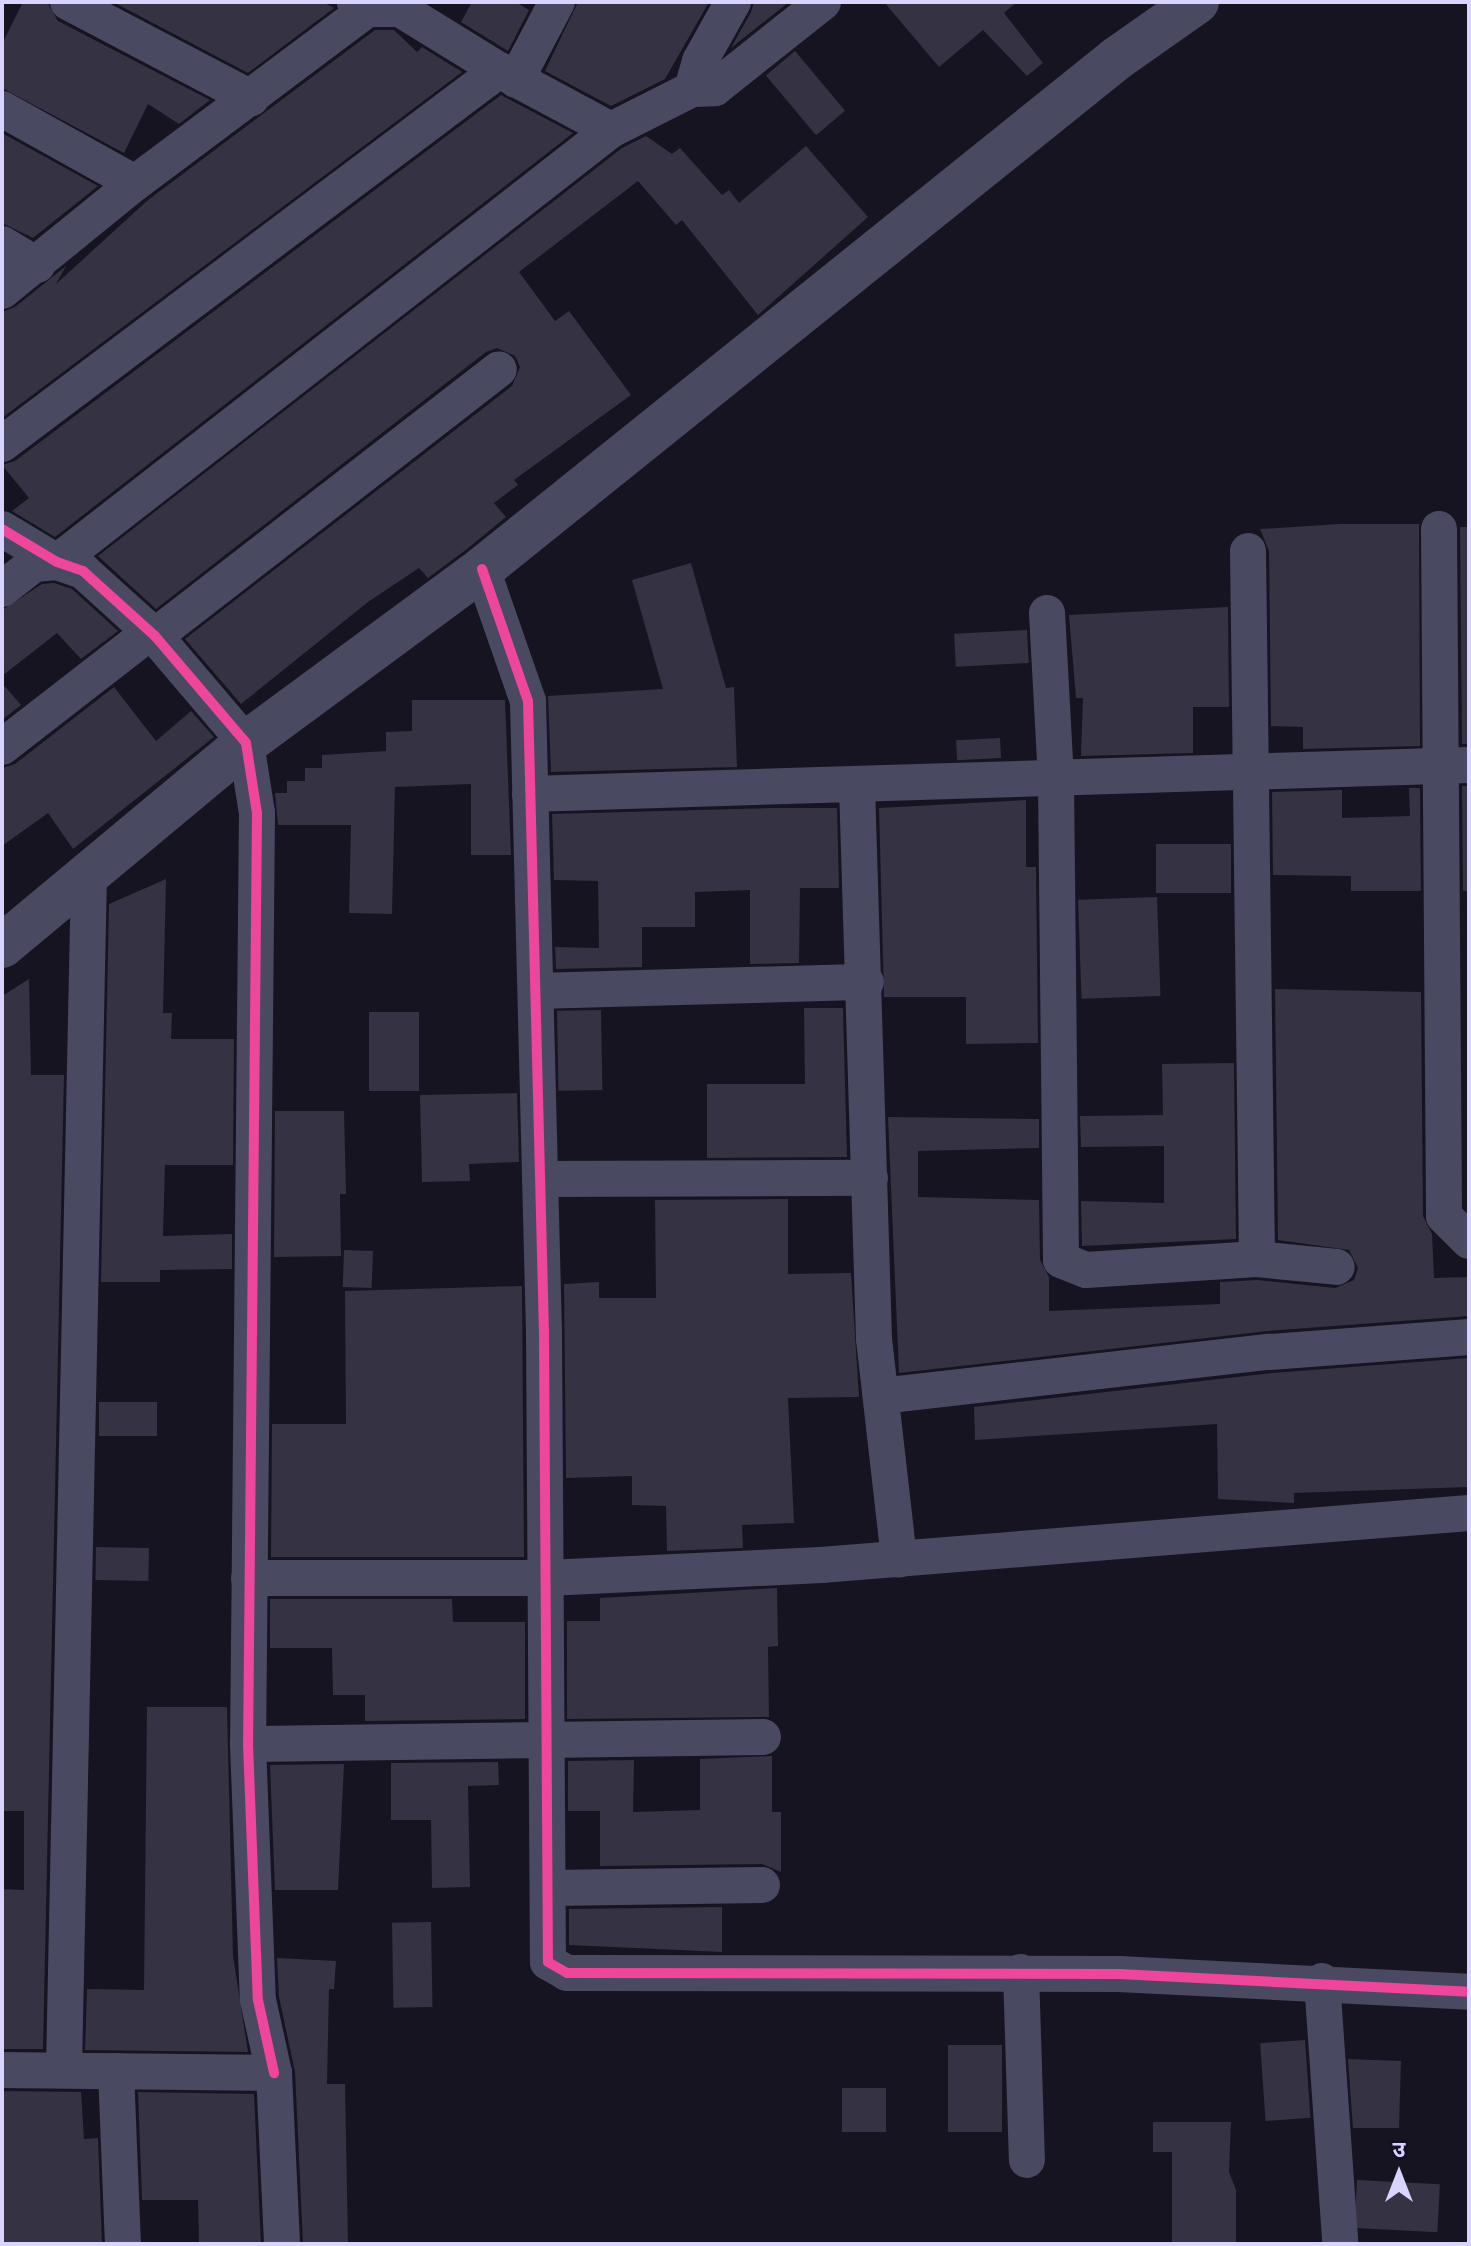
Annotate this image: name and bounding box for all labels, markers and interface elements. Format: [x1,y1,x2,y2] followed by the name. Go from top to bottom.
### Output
[1359,2134,1439,2214] north arrow
[1393,2137,1405,2162] text: उ

